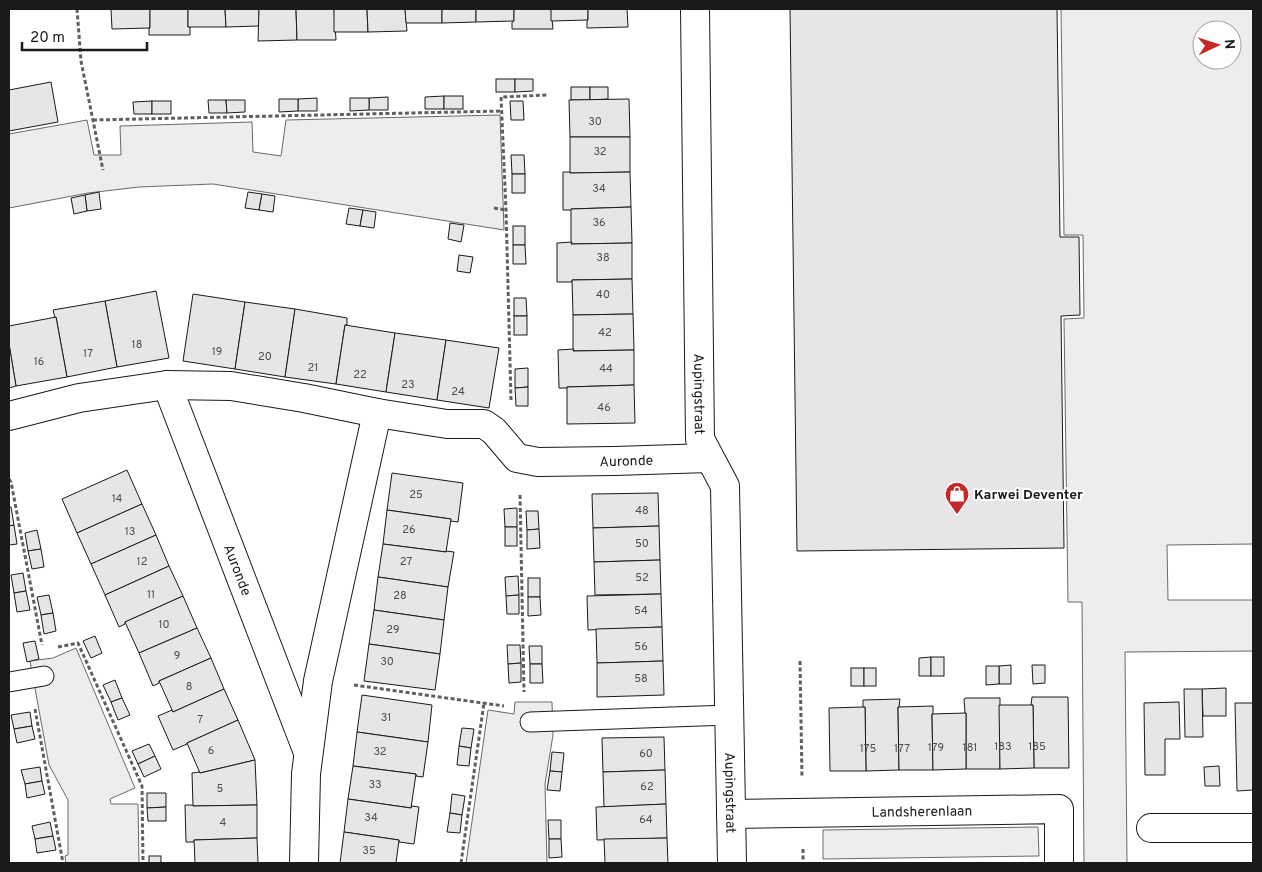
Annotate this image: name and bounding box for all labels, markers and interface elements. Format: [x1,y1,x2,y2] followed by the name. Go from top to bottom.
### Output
[22,20,148,52] scale bar
[1192,20,1242,70] north arrow
[30,29,65,48] text: 20 m
[1220,39,1237,50] text: N
[588,115,602,129] house number: 30
[593,145,607,159] house number: 32
[592,182,606,196] house number: 34
[592,216,606,230] house number: 36
[596,251,610,265] house number: 38
[596,288,610,302] house number: 40
[598,326,612,340] house number: 42
[132,338,142,352] house number: 18
[212,345,222,359] house number: 19
[83,347,93,361] house number: 17
[258,350,272,364] house number: 20
[689,353,707,435] street label: Aupingstraat
[34,355,44,369] house number: 16
[308,361,318,375] house number: 21
[599,362,613,376] house number: 44
[353,368,367,382] house number: 22
[401,378,415,392] house number: 23
[451,385,465,399] house number: 24
[597,401,611,415] house number: 46
[599,453,654,471] street label: Auronde
[944,481,970,515] shop icon: Karwei Deventer
[974,487,1083,504] place label: Karwei Deventer
[409,488,423,502] house number: 25
[112,492,123,506] house number: 14
[635,504,649,518] house number: 48
[402,523,416,537] house number: 26
[125,525,135,539] house number: 13
[635,537,649,551] house number: 50
[219,542,254,599] street label: Auronde
[137,555,147,569] house number: 12
[400,555,412,569] house number: 27
[635,571,649,585] house number: 52
[147,588,155,602] house number: 11
[393,589,407,603] house number: 28
[634,604,648,618] house number: 54
[158,618,170,632] house number: 10
[386,623,400,637] house number: 29
[634,640,648,654] house number: 56
[174,649,180,663] house number: 9
[380,655,394,669] house number: 30
[634,672,648,686] house number: 58
[186,680,192,694] house number: 8
[381,711,391,725] house number: 31
[197,713,203,727] house number: 7
[994,740,1012,754] house number: 183
[1028,740,1046,754] house number: 185
[928,741,944,755] house number: 179
[963,741,977,755] house number: 181
[860,742,876,756] house number: 175
[894,742,910,756] house number: 177
[208,744,214,758] house number: 6
[373,745,387,759] house number: 32
[639,747,653,761] house number: 60
[720,752,738,833] street label: Aupingstraat
[368,778,382,792] house number: 33
[640,780,654,794] house number: 62
[217,782,224,796] house number: 5
[871,803,973,822] street label: Landsherenlaan
[364,811,378,825] house number: 34
[639,813,653,827] house number: 64
[220,816,227,830] house number: 4
[362,844,376,858] house number: 35

